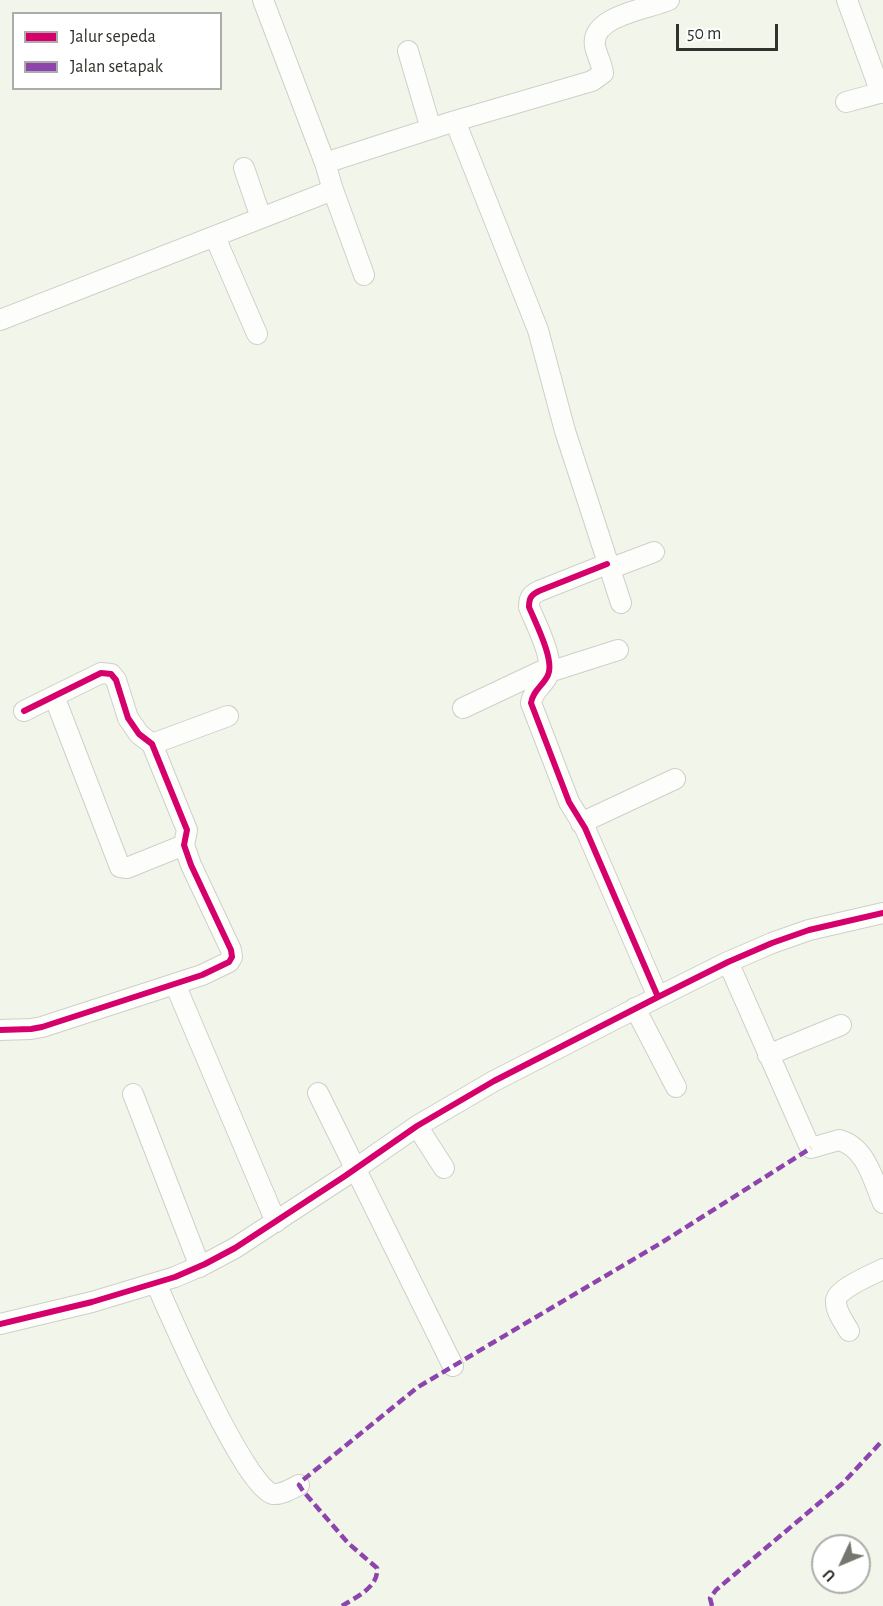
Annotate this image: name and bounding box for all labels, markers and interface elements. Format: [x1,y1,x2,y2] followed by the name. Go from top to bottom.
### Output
[12,12,222,90] legend
[679,12,781,50] scale bar
[687,25,721,43] text: 50 m
[70,28,156,46] text: Jalur sepeda
[70,58,163,76] text: Jalan setapak
[811,1534,871,1594] north arrow
[820,1566,839,1584] text: U

